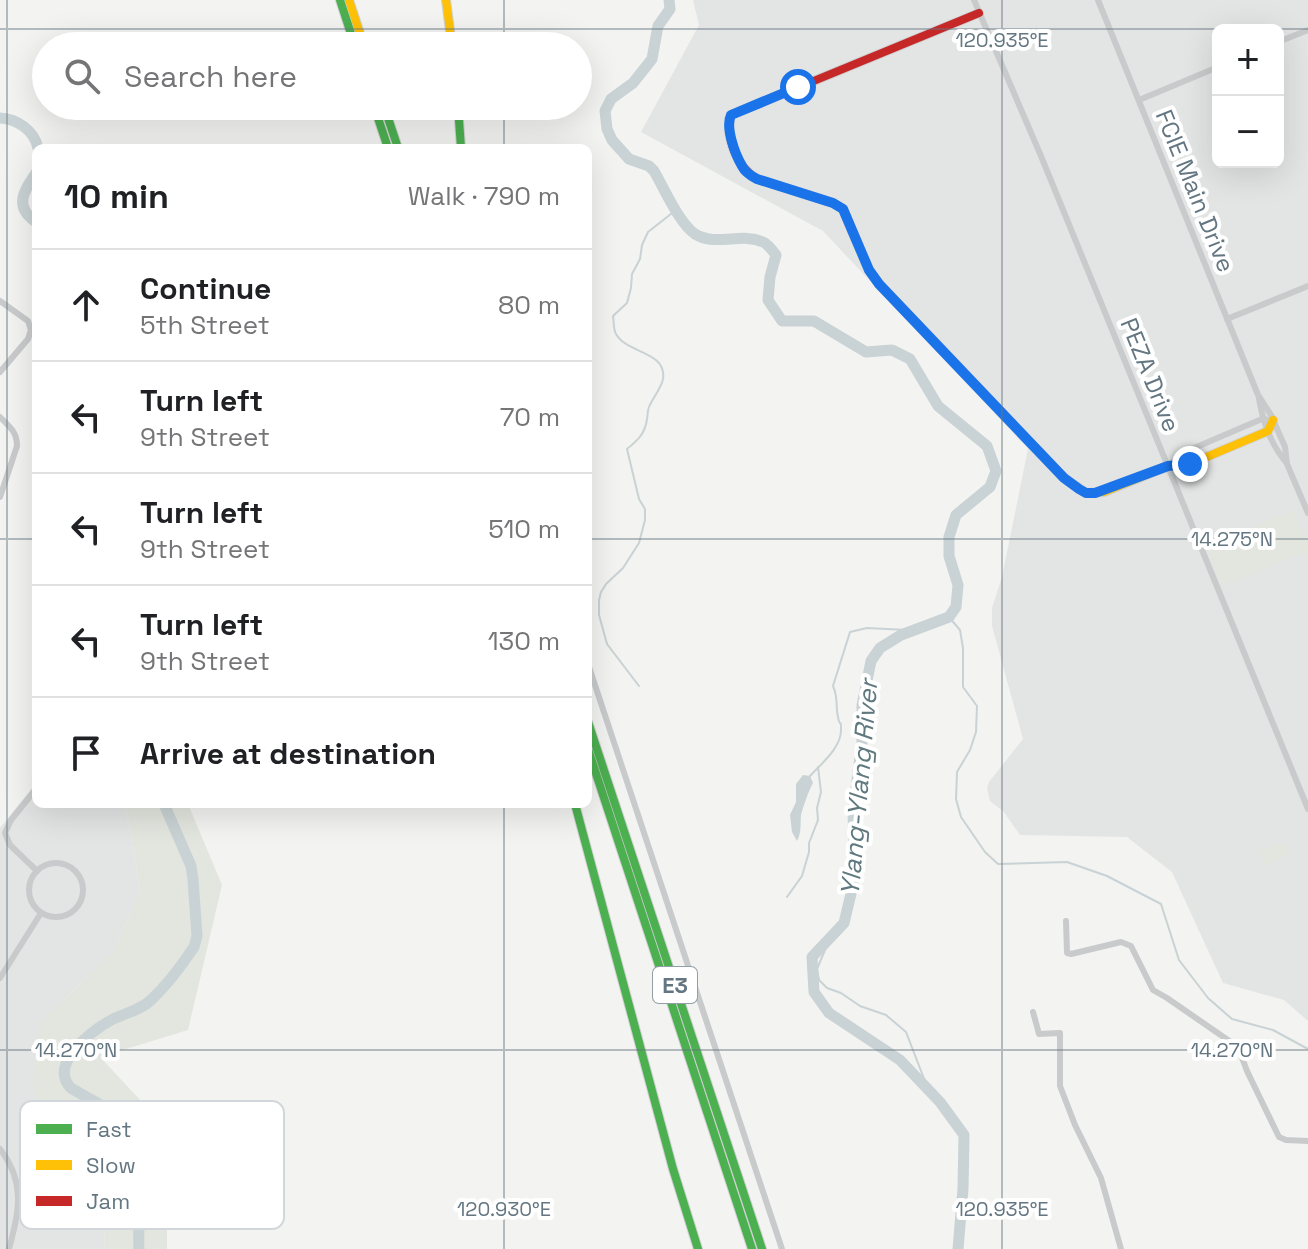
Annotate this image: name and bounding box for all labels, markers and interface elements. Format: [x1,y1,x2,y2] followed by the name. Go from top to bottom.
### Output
[1212,24,1284,168] map controls
[1212,24,1284,96] button: +
[955,27,1049,53] text: 120.935°E
[32,32,592,120] search box
[60,54,104,98] icon: search
[124,57,297,96] text: Search here
[780,69,816,105] route start
[1212,96,1284,168] button: −
[1149,105,1242,277] street label: FCIE Main Drive
[64,175,169,218] text: 10 min
[408,179,560,213] text: Walk · 790 m
[140,269,271,308] text: Continue
[64,283,108,327] icon: ahead
[498,288,560,322] text: 80 m
[140,308,270,342] text: 5th Street
[1114,313,1187,436] street label: PEZA Drive
[140,381,263,420] text: Turn left
[64,395,108,439] icon: left
[500,400,560,434] text: 70 m
[140,420,270,454] text: 9th Street
[1172,446,1208,482] route end
[140,493,263,532] text: Turn left
[64,507,108,551] icon: left
[488,512,560,546] text: 510 m
[1191,526,1273,552] text: 14.275°N
[140,532,270,566] text: 9th Street
[140,605,263,644] text: Turn left
[64,619,108,663] icon: left
[488,624,560,658] text: 130 m
[140,644,270,678] text: 9th Street
[833,675,886,898] water label: Ylang-Ylang River
[64,731,108,775] icon: arrive
[140,734,436,773] text: Arrive at destination
[653,967,697,1003] road number: E3
[35,1037,117,1063] text: 14.270°N
[1191,1037,1273,1063] text: 14.270°N
[20,1101,284,1229] legend
[86,1115,132,1143] text: Fast
[86,1151,136,1179] text: Slow
[86,1187,130,1215] text: Jam
[457,1196,551,1222] text: 120.930°E
[955,1196,1049,1222] text: 120.935°E

